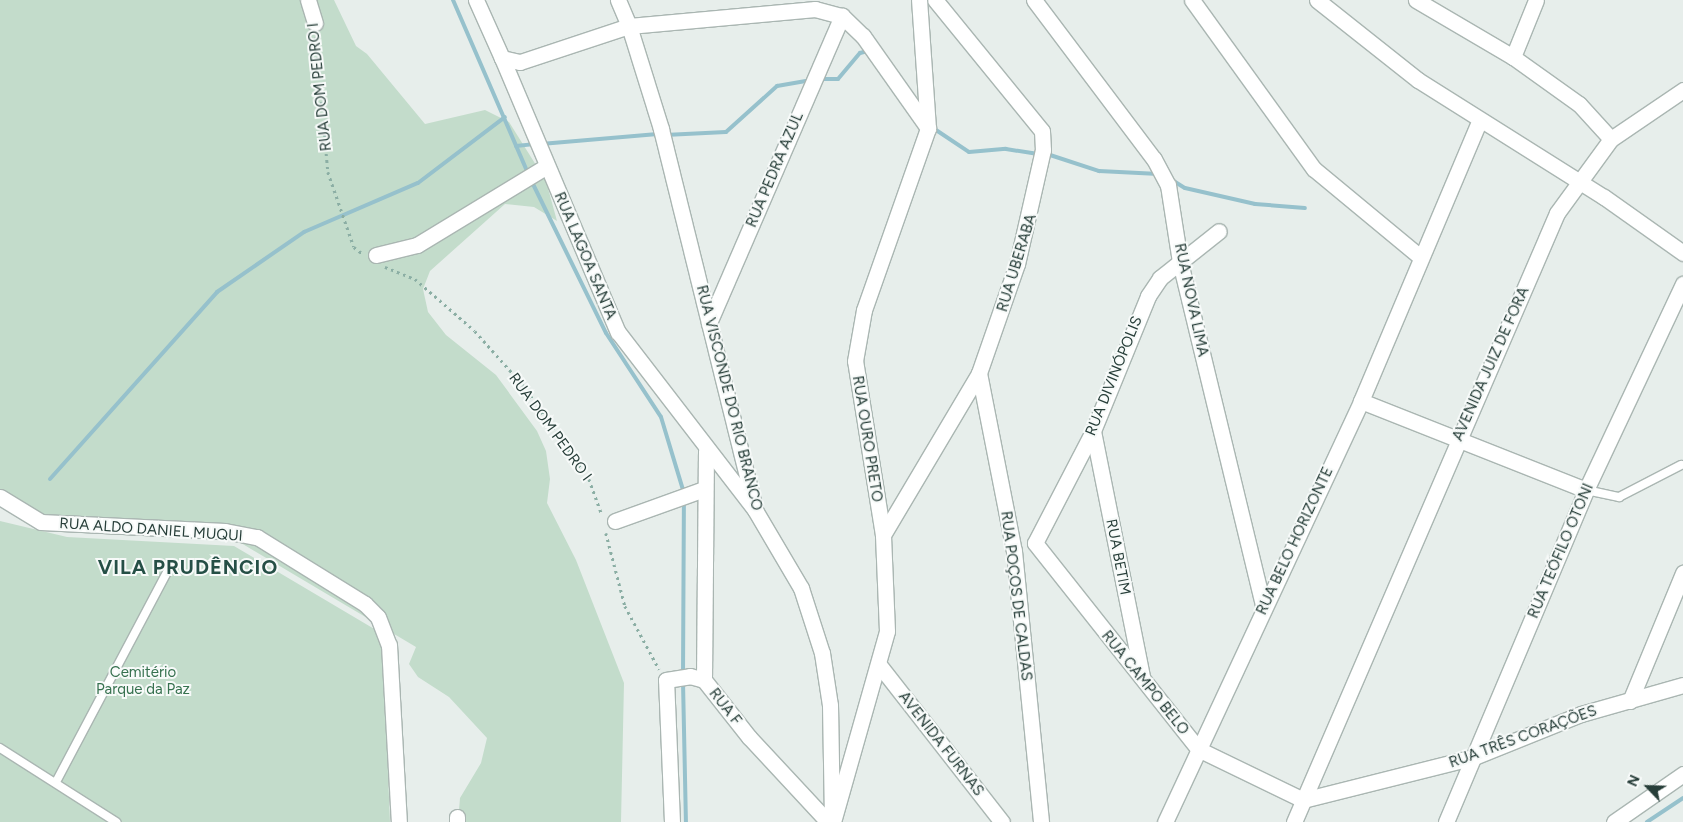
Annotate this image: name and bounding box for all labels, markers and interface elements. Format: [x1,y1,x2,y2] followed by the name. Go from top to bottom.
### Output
[304,22,336,152] street label: RUA DOM PEDRO I
[743,110,807,230] street label: RUA PEDRA AZUL
[550,190,620,322] street label: RUA LAGOA SANTA
[994,212,1040,314] street label: RUA UBERABA
[1170,242,1212,358] street label: RUA NOVA LIMA
[692,283,766,513] street label: RUA VISCONDE DO RIO BRANCO
[1449,284,1533,444] street label: AVENIDA JUIZ DE FORA
[1082,314,1146,438] street label: RUA DIVINÓPOLIS
[505,370,595,484] street label: RUA DOM PEDRO I
[848,375,886,503] street label: RUA OURO PRETO
[1253,464,1337,618] street label: RUA BELO HORIZONTE
[1524,481,1598,621] street label: RUA TEÓFILO OTONI
[997,510,1035,682] street label: RUA POÇOS DE CALDAS
[59,515,243,545] street label: RUA ALDO DANIEL MUQUI
[1102,518,1134,596] street label: RUA BETIM
[96,555,280,579] district label: VILA PRUDÊNCIO
[1097,627,1193,739] street label: RUA CAMPO BELO
[96,663,190,698] park label: Cemitério Parque da Paz
[705,685,745,729] street label: RUA F
[895,688,987,800] street label: AVENIDA FURNAS
[1447,702,1599,772] street label: RUA TRÊS CORAÇÕES
[1623,762,1673,812] north arrow
[1624,772,1644,789] text: N

